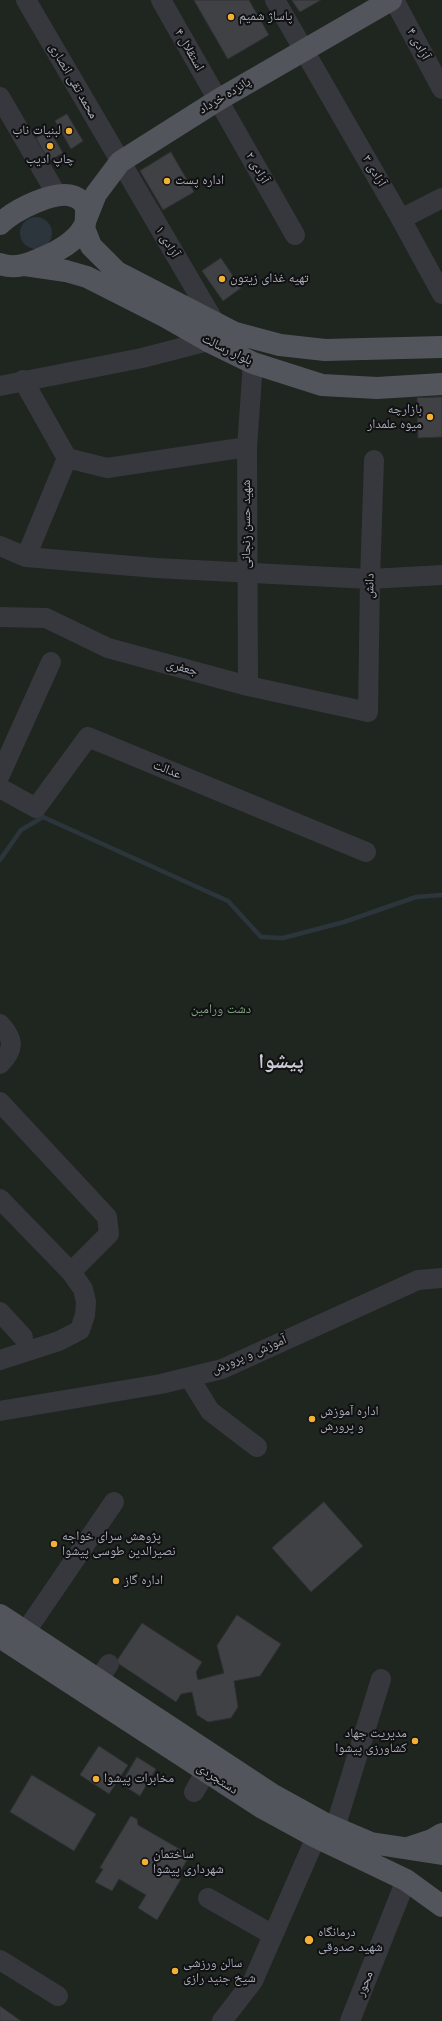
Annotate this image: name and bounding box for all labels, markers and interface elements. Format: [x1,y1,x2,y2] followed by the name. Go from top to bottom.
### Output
[239,9,293,25] place label: پاساژ شمیم
[226,12,236,22] marker: پاساژ شمیم
[403,25,433,63] street label: آزادی ۴
[171,26,207,74] street label: استقلال ۴
[45,40,101,122] street label: محمد تقی انصاری
[196,74,254,118] street label: پانزده خرداد
[12,123,61,139] place label: لبنیات ناب
[64,126,74,136] marker: لبنیات ناب
[45,141,55,151] marker: چاپ ادیب
[242,149,272,187] street label: آزادی ۲
[26,152,74,168] place label: چاپ ادیب
[359,152,389,190] street label: آزادی ۳
[175,173,224,189] place label: اداره پست
[162,176,172,186] marker: اداره پست
[152,223,182,261] street label: آزادی ۱
[230,271,309,287] place label: تهیه غذای زیتون
[217,274,227,284] marker: تهیه غذای زیتون
[199,331,255,369] street label: بلوار رسالت
[367,402,422,433] place label: بازارچه میوه علمدار
[425,412,435,422] marker: بازارچه میوه علمدار
[239,480,255,568] street label: شهید حسن زنجانی
[362,573,378,599] street label: دانش
[165,656,199,680] street label: جعفری
[151,757,183,783] street label: عدالت
[191,1002,251,1018] park label: دشت ورامین
[258,1049,304,1075] district label: پیشوا
[209,1332,289,1378] street label: آموزش و پرورش
[320,1404,379,1435] place label: اداره آموزش و پرورش
[307,1414,317,1424] marker: اداره آموزش و پرورش
[62,1529,176,1560] place label: پژوهش سرای خواجه نصیرالدین طوسی پیشوا
[49,1539,59,1549] marker: پژوهش سرای خواجه نصیرالدین طوسی پیشوا
[124,1573,163,1589] place label: اداره گاز
[111,1576,121,1586] marker: اداره گاز
[335,1726,407,1757] place label: مدیریت جهاد کشاورزی پیشوا
[410,1736,420,1746] marker: مدیریت جهاد کشاورزی پیشوا
[193,1760,241,1798] street label: دستجردی
[104,1771,174,1787] place label: مخابرات پیشوا
[91,1774,101,1784] marker: مخابرات پیشوا
[153,1847,224,1878] place label: ساختمان شهرداری پیشوا
[140,1857,150,1867] marker: ساختمان شهرداری پیشوا
[318,1925,383,1956] place label: درمانگاه شهید صدوقی
[303,1934,315,1946] marker: درمانگاه شهید صدوقی
[183,1956,256,1987] place label: سالن ورزشی شیخ جنید رازی
[170,1966,180,1976] marker: سالن ورزشی شیخ جنید رازی
[353,1969,377,1999] street label: محور

